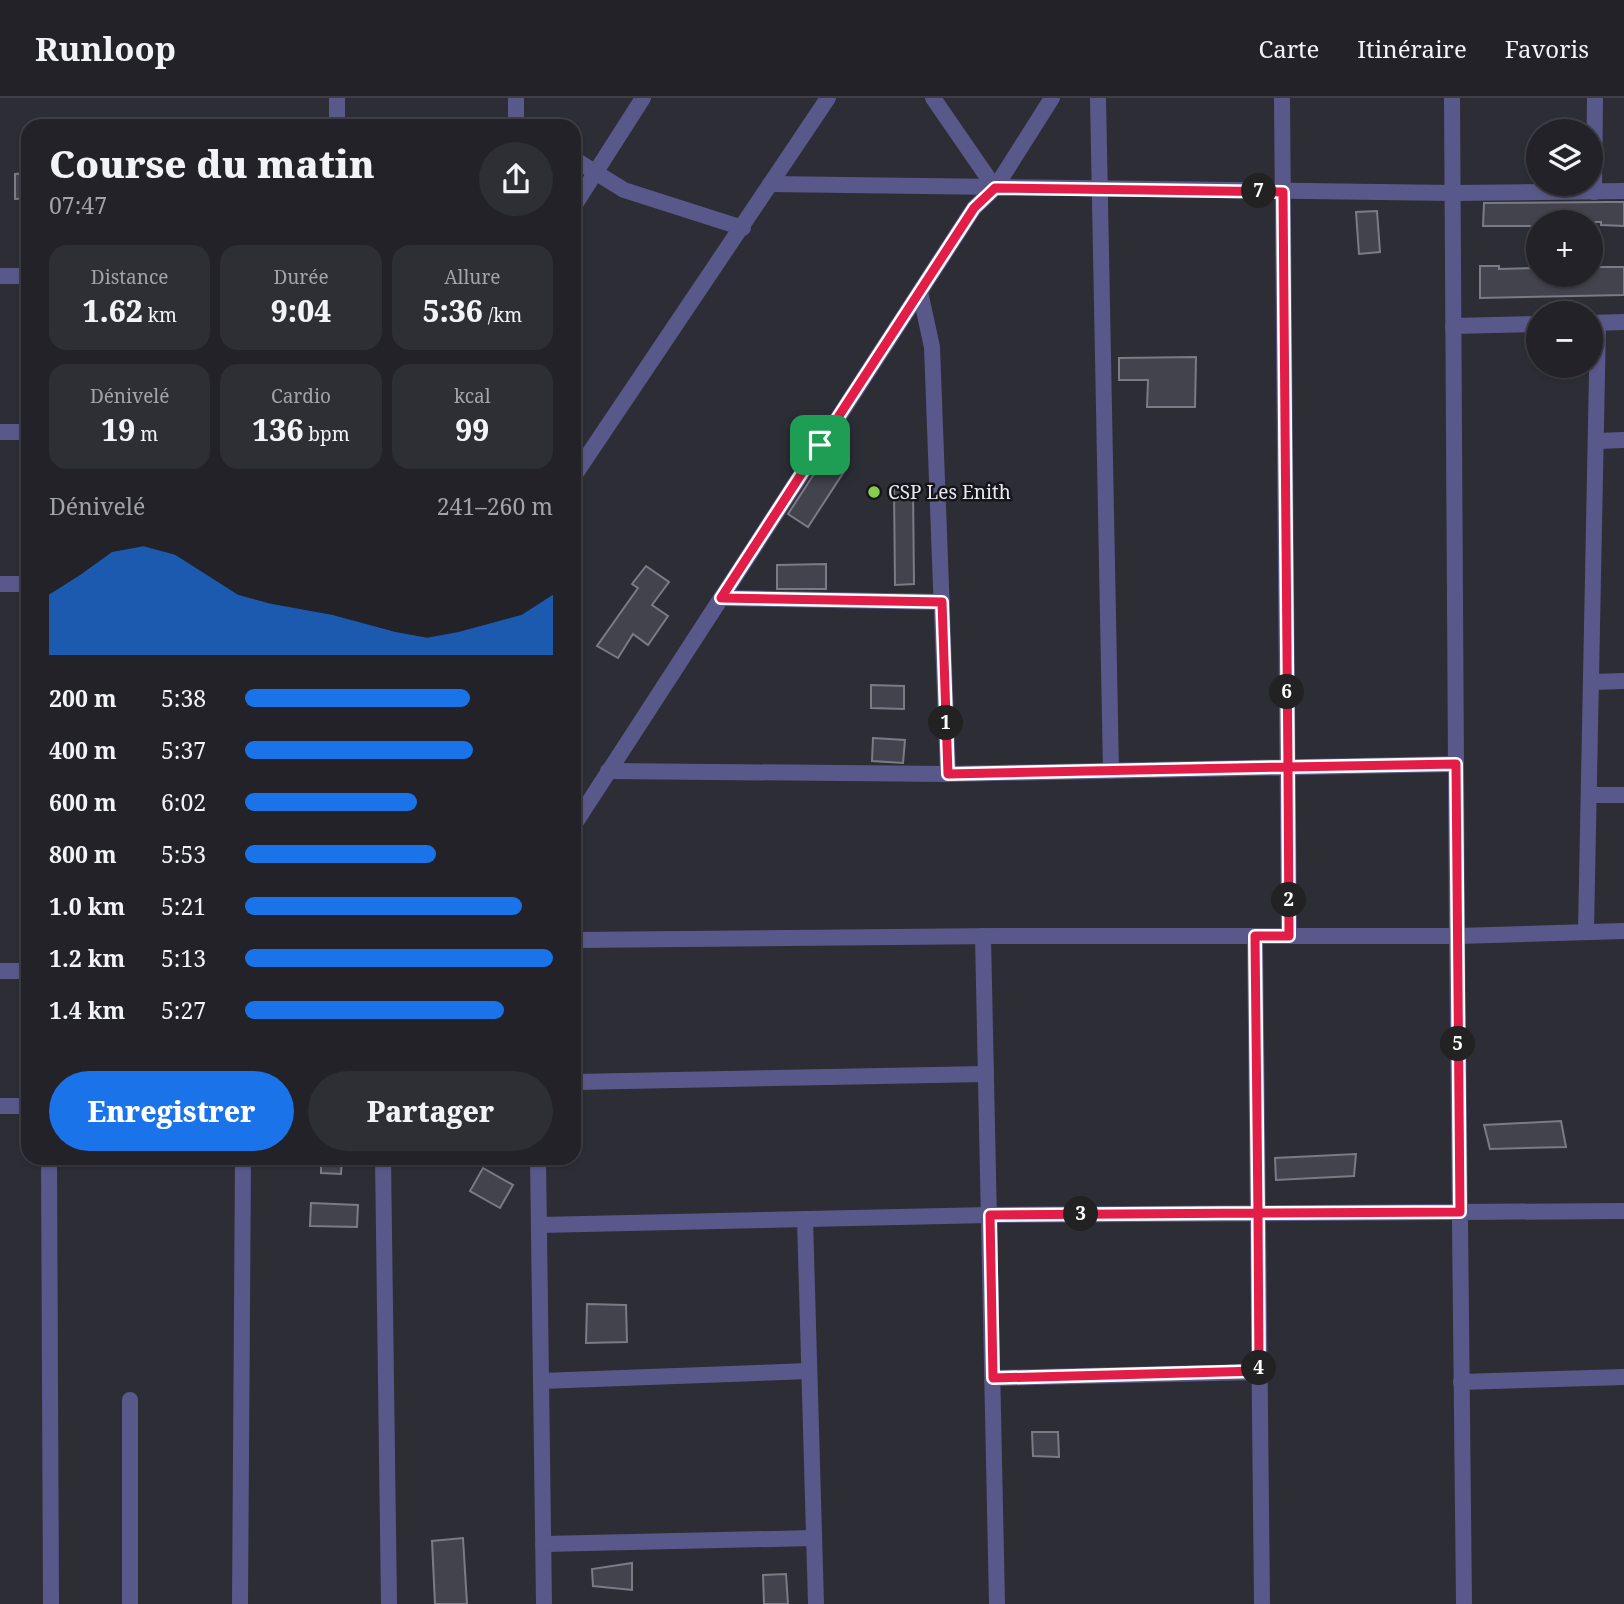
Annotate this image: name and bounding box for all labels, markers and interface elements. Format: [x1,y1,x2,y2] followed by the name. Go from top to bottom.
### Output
[35,26,176,71] text: Runloop
[1258,32,1319,65] text: Carte
[1357,32,1467,65] text: Itinéraire
[1505,32,1589,65] text: Favoris
[1526,119,1603,378] map controls
[1526,119,1603,196] button: layers
[49,137,375,189] text: Course du matin
[479,142,553,216] button: share
[1242,174,1276,208] pin: 7
[1253,177,1264,203] text: 7
[49,189,107,221] text: 07:47
[1526,210,1603,287] button: +
[91,264,168,290] text: Distance
[273,264,329,290] text: Durée
[444,264,501,290] text: Allure
[82,290,143,331] text: 1.62
[271,290,331,331] text: 9:04
[422,290,483,331] text: 5:36
[1526,301,1603,378] button: −
[143,302,177,328] text: km
[483,302,522,328] text: /km
[90,383,169,409] text: Dénivelé
[271,383,331,409] text: Cardio
[454,383,491,409] text: kcal
[101,409,135,450] text: 19
[252,409,303,450] text: 136
[455,409,489,450] text: 99
[790,415,850,475] pin
[135,421,158,447] text: m
[303,421,350,447] text: bpm
[801,426,839,464] icon: arrive
[888,479,1011,505] place label: CSP Les Enith
[866,484,882,500] marker: CSP Les Enith
[49,490,145,522] text: Dénivelé
[437,490,553,522] text: 241–260 m
[1270,674,1304,710] pin: 6
[1281,678,1292,704] text: 6
[49,682,117,714] text: 200 m
[161,682,206,714] text: 5:38
[928,706,964,740] pin: 1
[940,709,951,735] text: 1
[49,734,117,766] text: 400 m
[161,734,206,766] text: 5:37
[49,786,117,818] text: 600 m
[161,786,206,818] text: 6:02
[49,838,117,870] text: 800 m
[161,838,206,870] text: 5:53
[1272,882,1306,918] pin: 2
[1283,886,1294,912] text: 2
[49,890,125,922] text: 1.0 km
[161,890,206,922] text: 5:21
[49,942,125,974] text: 1.2 km
[161,942,206,974] text: 5:13
[49,994,125,1026] text: 1.4 km
[161,994,206,1026] text: 5:27
[1440,1026,1476,1062] pin: 5
[1452,1030,1463,1056] text: 5
[49,1071,294,1151] button: Enregistrer
[308,1071,553,1151] button: Partager
[1064,1196,1098,1232] pin: 3
[1075,1200,1086,1226] text: 3
[1242,1350,1276,1386] pin: 4
[1253,1354,1264,1380] text: 4

